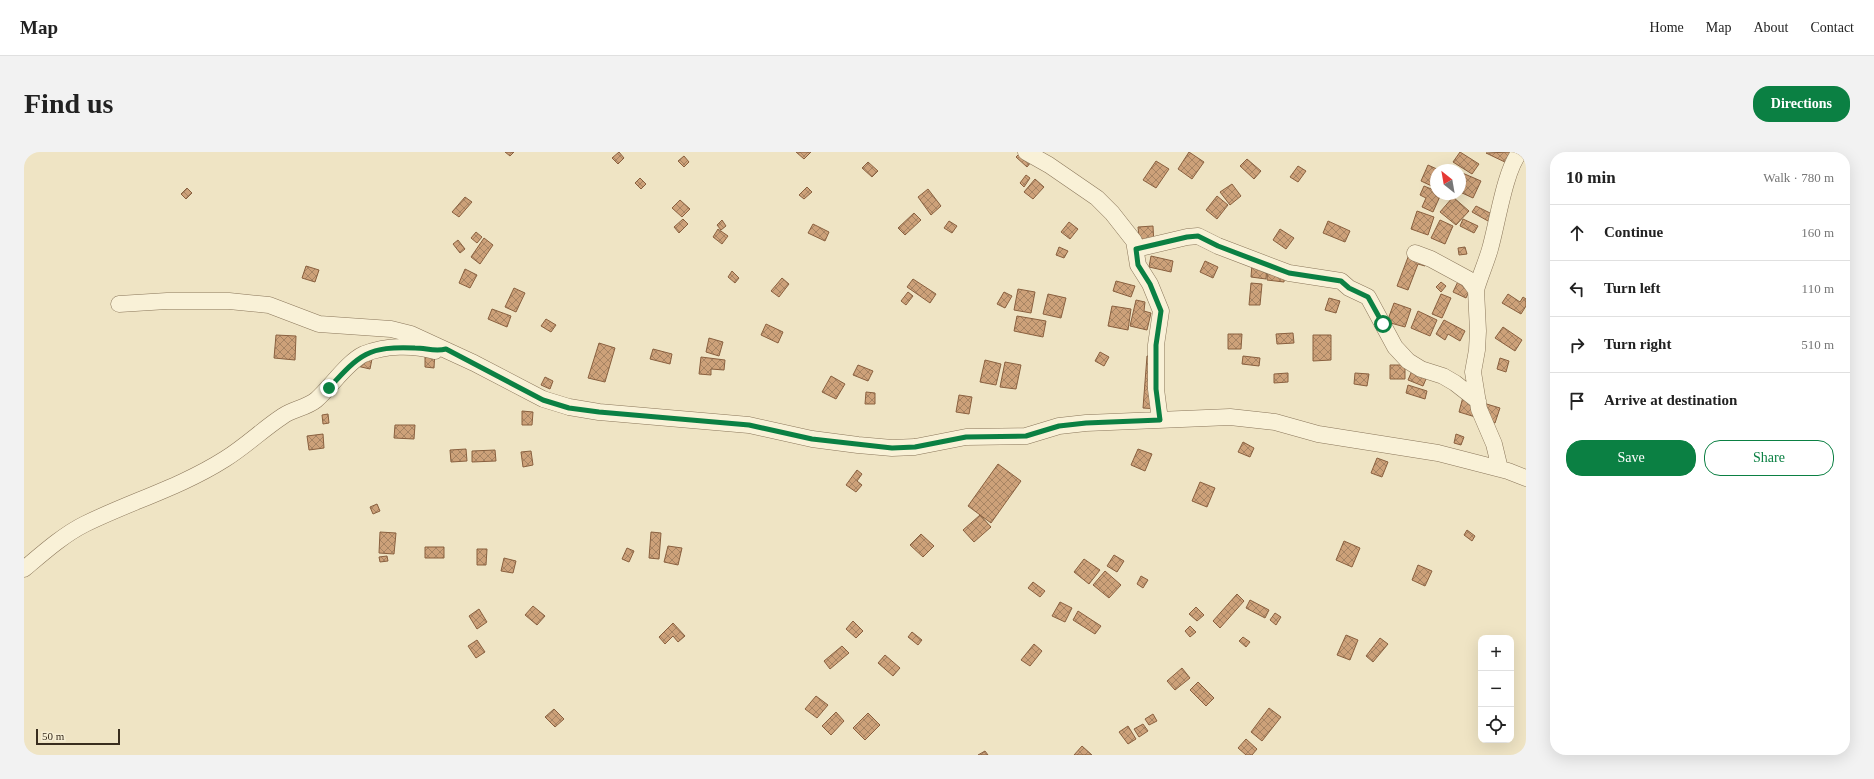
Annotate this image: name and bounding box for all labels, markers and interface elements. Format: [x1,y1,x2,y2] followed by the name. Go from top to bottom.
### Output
[20,17,58,38] text: Map
[1650,20,1684,35] text: Home
[1706,20,1731,35] text: Map
[1753,20,1788,35] text: About
[1810,20,1854,35] text: Contact
[1753,86,1850,122] button: Directions
[24,88,114,119] text: Find us
[1430,164,1466,200] north arrow
[1566,168,1616,187] text: 10 min
[1763,170,1834,185] text: Walk · 780 m
[1566,222,1588,244] icon: ahead
[1604,224,1663,240] text: Continue
[1801,225,1834,240] text: 160 m
[1566,278,1588,300] icon: left
[1604,280,1661,296] text: Turn left
[1802,281,1834,296] text: 110 m
[1374,315,1392,333] route start
[1566,334,1588,356] icon: right
[1604,336,1671,352] text: Turn right
[1801,337,1834,352] text: 510 m
[320,379,338,397] route end
[1566,390,1588,412] icon: arrive
[1604,392,1737,408] text: Arrive at destination
[1566,440,1696,476] button: Save
[1704,440,1834,476] button: Share
[1478,635,1514,743] map controls
[1478,635,1514,671] button: +
[1478,671,1514,707] button: −
[1478,707,1514,743] button: locate
[36,727,120,746] scale bar
[42,730,64,742] text: 50 m

